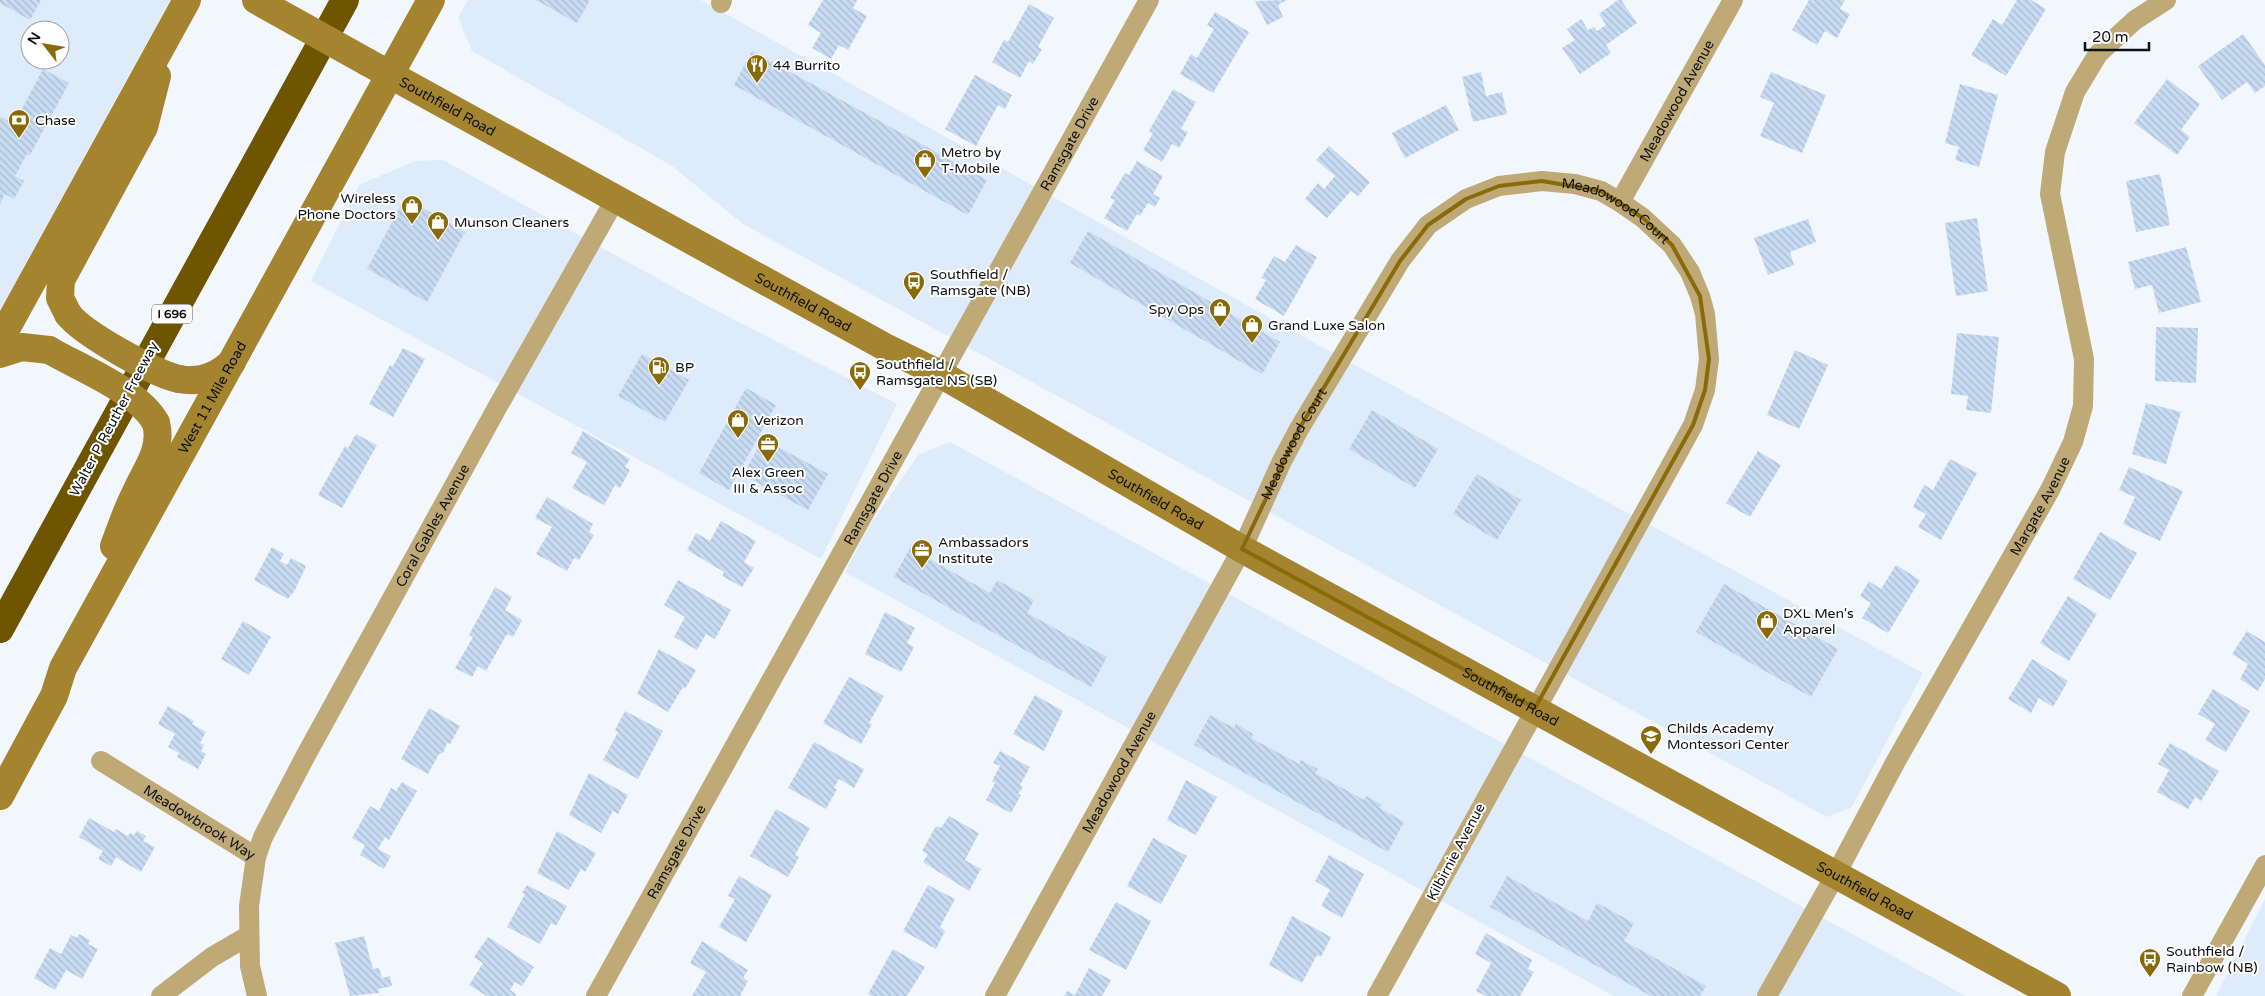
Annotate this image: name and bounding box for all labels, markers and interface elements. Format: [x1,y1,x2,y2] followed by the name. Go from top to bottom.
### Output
[20,20,70,70] north arrow
[2085,20,2149,52] scale bar
[2092,28,2129,46] text: 20 m
[24,29,44,48] text: N
[1636,37,1718,165] street label: Meadowood Avenue
[745,53,769,84] restaurant icon: 44 Burrito
[773,57,840,74] place label: 44 Burrito
[396,73,499,140] street label: Southfield Road
[1036,93,1102,194] street label: Ramsgate Drive
[7,108,31,139] bank icon: Chase
[35,112,76,129] place label: Chase
[941,144,1002,177] place label: Metro by T-Mobile
[913,148,937,179] shop icon: Metro by T-Mobile
[1561,174,1674,248] street label: Meadowood Court
[297,190,396,223] place label: Wireless Phone Doctors
[400,194,424,225] shop icon: Wireless Phone Doctors
[426,210,450,241] shop icon: Munson Cleaners
[454,214,570,231] place label: Munson Cleaners
[930,266,1030,299] place label: Southfield / Ramsgate (NB)
[752,269,854,335] street label: Southfield Road
[902,270,926,301] bus stop icon: Southfield / Ramsgate (NB)
[1208,297,1232,328] shop icon: Spy Ops
[1149,301,1204,318] place label: Spy Ops
[152,304,192,324] road number: I 696
[1240,313,1264,344] shop icon: Grand Luxe Salon
[1268,317,1385,334] place label: Grand Luxe Salon
[66,338,162,499] street label: Walter P Reuther Freeway
[174,338,250,456] street label: West 11 Mile Road
[647,355,671,386] fuel station icon: BP
[876,356,997,389] place label: Southfield / Ramsgate NS (SB)
[675,359,694,376] place label: BP
[848,360,872,391] bus stop icon: Southfield / Ramsgate NS (SB)
[1257,384,1331,502] street label: Meadowood Court
[726,408,750,439] shop icon: Verizon
[754,412,804,429] place label: Verizon
[756,432,780,463] office icon: Alex Green III & Assoc
[840,447,906,548] street label: Ramsgate Drive
[2006,454,2073,558] street label: Margate Avenue
[392,461,473,590] street label: Coral Gables Avenue
[731,464,805,497] place label: Alex Green III & Assoc
[1105,465,1207,533] street label: Southfield Road
[938,534,1029,567] place label: Ambassadors Institute
[910,538,934,569] office icon: Ambassadors Institute
[1783,605,1854,638] place label: DXL Men's Apparel
[1755,609,1779,640] shop icon: DXL Men's Apparel
[1460,663,1562,730] street label: Southfield Road
[1078,708,1159,836] street label: Meadowood Avenue
[1667,720,1790,753] place label: Childs Academy Montessori Center
[1639,724,1663,755] school or university icon: Childs Academy Montessori Center
[140,781,259,863] street label: Meadowbrook Way
[1423,800,1489,904] street label: Kilbirnie Avenue
[643,802,709,902] street label: Ramsgate Drive
[1814,857,1916,924] street label: Southfield Road
[2166,943,2258,976] place label: Southfield / Rainbow (NB)
[2138,947,2162,978] bus stop icon: Southfield / Rainbow (NB)

